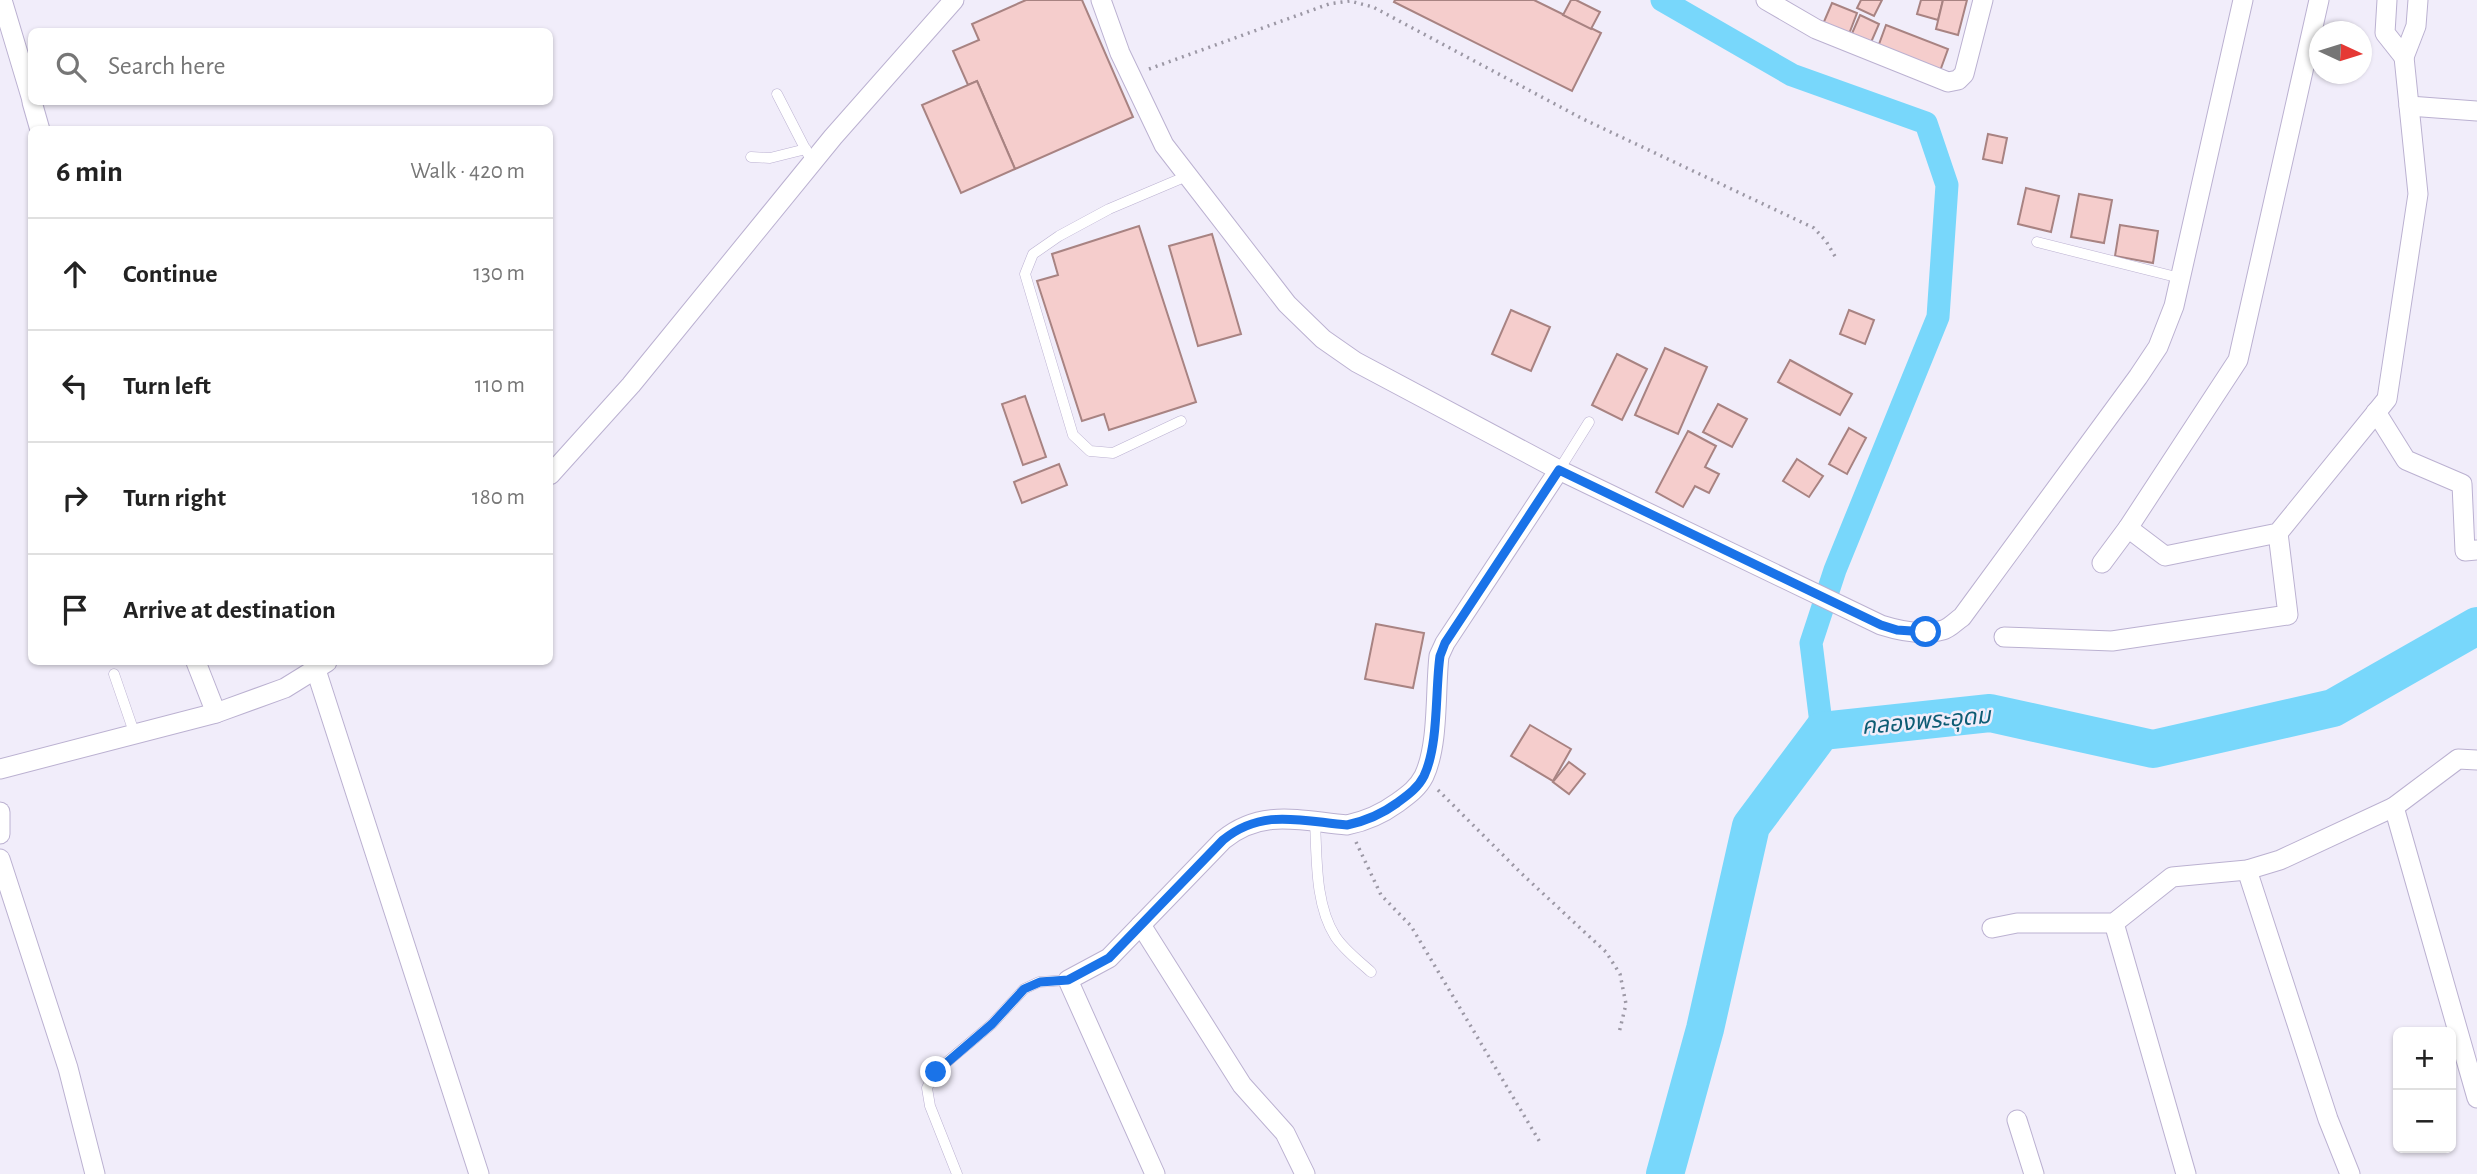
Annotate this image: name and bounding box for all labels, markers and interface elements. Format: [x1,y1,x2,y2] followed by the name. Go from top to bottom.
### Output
[2309,21,2372,84] north arrow
[28,28,553,105] search box
[52,48,90,86] icon: search
[108,53,226,79] text: Search here
[56,157,123,187] text: 6 min
[410,160,525,183] text: Walk · 420 m
[56,255,94,293] icon: ahead
[123,261,218,287] text: Continue
[473,262,525,285] text: 130 m
[56,367,94,405] icon: left
[123,373,211,399] text: Turn left
[475,374,525,397] text: 110 m
[56,479,94,517] icon: right
[123,485,226,511] text: Turn right
[472,486,525,509] text: 180 m
[56,591,94,629] icon: arrive
[123,597,336,623] text: Arrive at destination
[1910,616,1941,647] route start
[1861,705,1993,740] water label: คลองพระอุดม
[2393,1027,2456,1153] map controls
[2393,1027,2456,1090] button: +
[920,1056,951,1087] route end
[2393,1090,2456,1153] button: −

